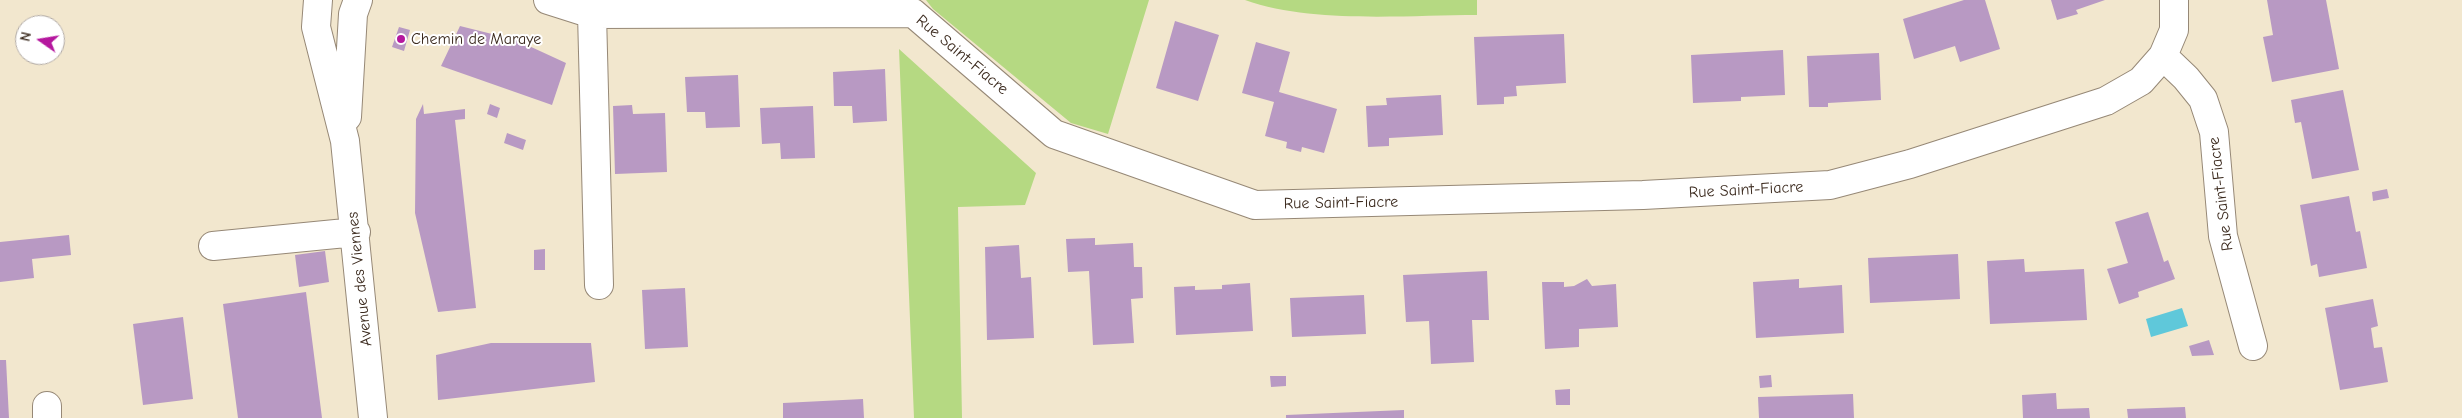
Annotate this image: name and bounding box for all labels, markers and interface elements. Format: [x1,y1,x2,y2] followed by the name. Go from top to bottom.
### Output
[912,11,1012,99] street label: Rue Saint-Fiacre
[15,15,65,65] north arrow
[411,29,541,49] place label: Chemin de Maraye
[17,30,35,43] text: N
[395,33,407,45] marker: Chemin de Maraye
[2204,136,2238,252] street label: Rue Saint-Fiacre
[1688,177,1804,203] street label: Rue Saint-Fiacre
[1284,192,1398,214] street label: Rue Saint-Fiacre
[343,211,377,347] street label: Avenue des Viennes

